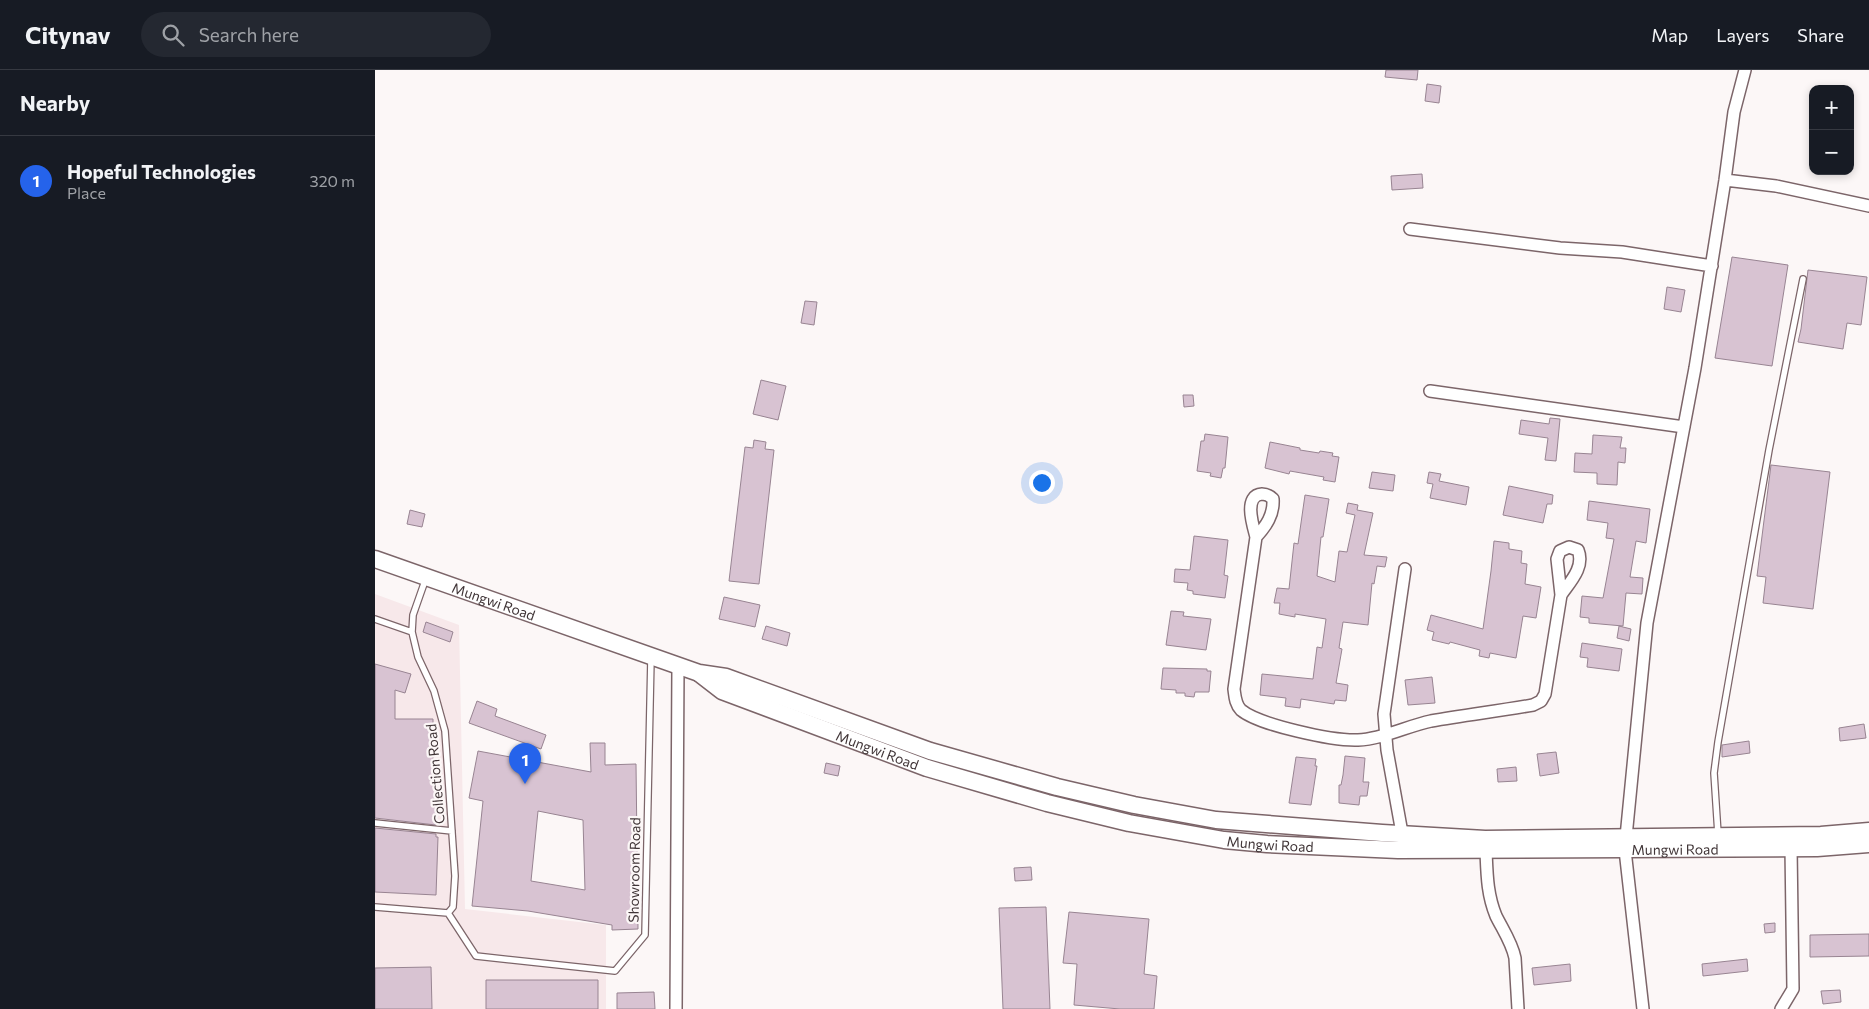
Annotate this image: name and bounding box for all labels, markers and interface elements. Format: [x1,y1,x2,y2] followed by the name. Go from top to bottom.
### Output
[141,12,491,57] search box
[25,20,111,49] text: Citynav
[159,21,187,49] icon: search
[199,23,299,46] text: Search here
[1651,24,1688,46] text: Map
[1716,24,1769,46] text: Layers
[1797,24,1844,46] text: Share
[1809,85,1854,175] map controls
[1809,85,1854,130] button: +
[20,90,90,115] text: Nearby
[1809,130,1854,175] button: −
[67,160,256,183] text: Hopeful Technologies
[32,171,40,190] text: 1
[310,171,355,190] text: 320 m
[67,183,106,202] text: Place
[1029,470,1055,496] your location
[450,578,538,623] street label: Mungwi Road
[422,723,448,825] street label: Collection Road
[834,726,921,773] street label: Mungwi Road
[509,743,541,784] pin: 1
[625,817,643,923] street label: Showroom Road
[1226,832,1314,855] street label: Mungwi Road
[1631,840,1719,857] street label: Mungwi Road

